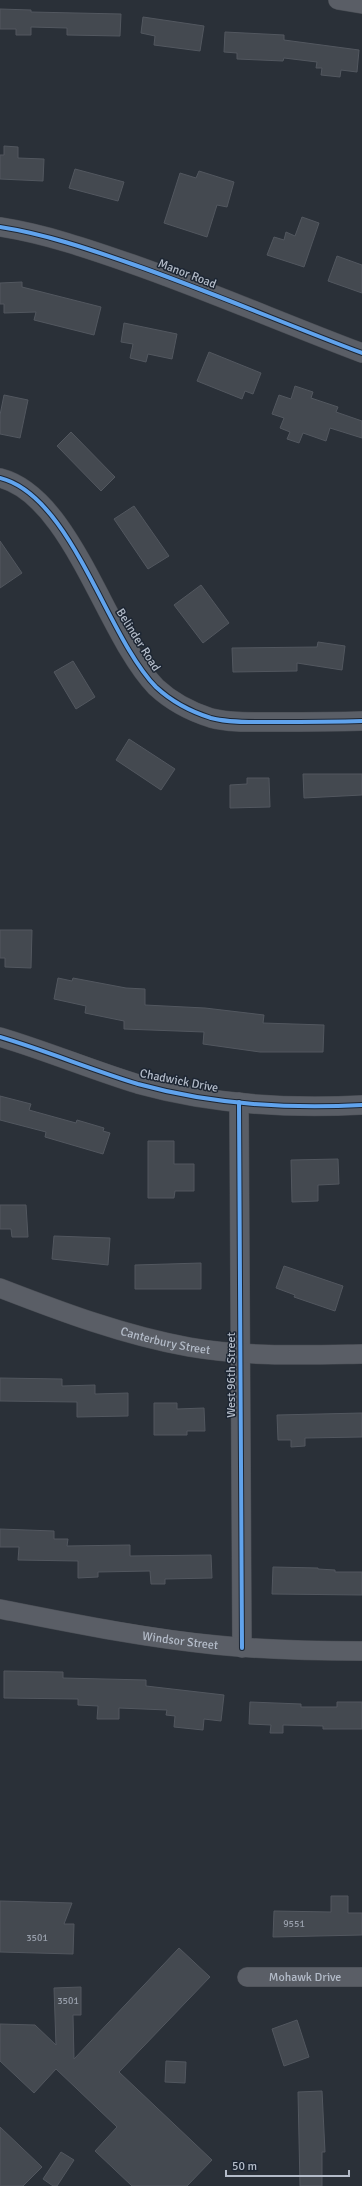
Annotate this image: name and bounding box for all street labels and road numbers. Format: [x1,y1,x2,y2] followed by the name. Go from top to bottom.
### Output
[156,256,218,292] street label: Manor Road
[113,606,163,674] street label: Belinder Road
[139,1066,219,1096] street label: Chadwick Drive
[119,1323,211,1358] street label: Canterbury Street
[224,1332,239,1418] street label: West 96th Street
[141,1628,219,1653] street label: Windsor Street
[269,1970,341,1985] street label: Mohawk Drive

